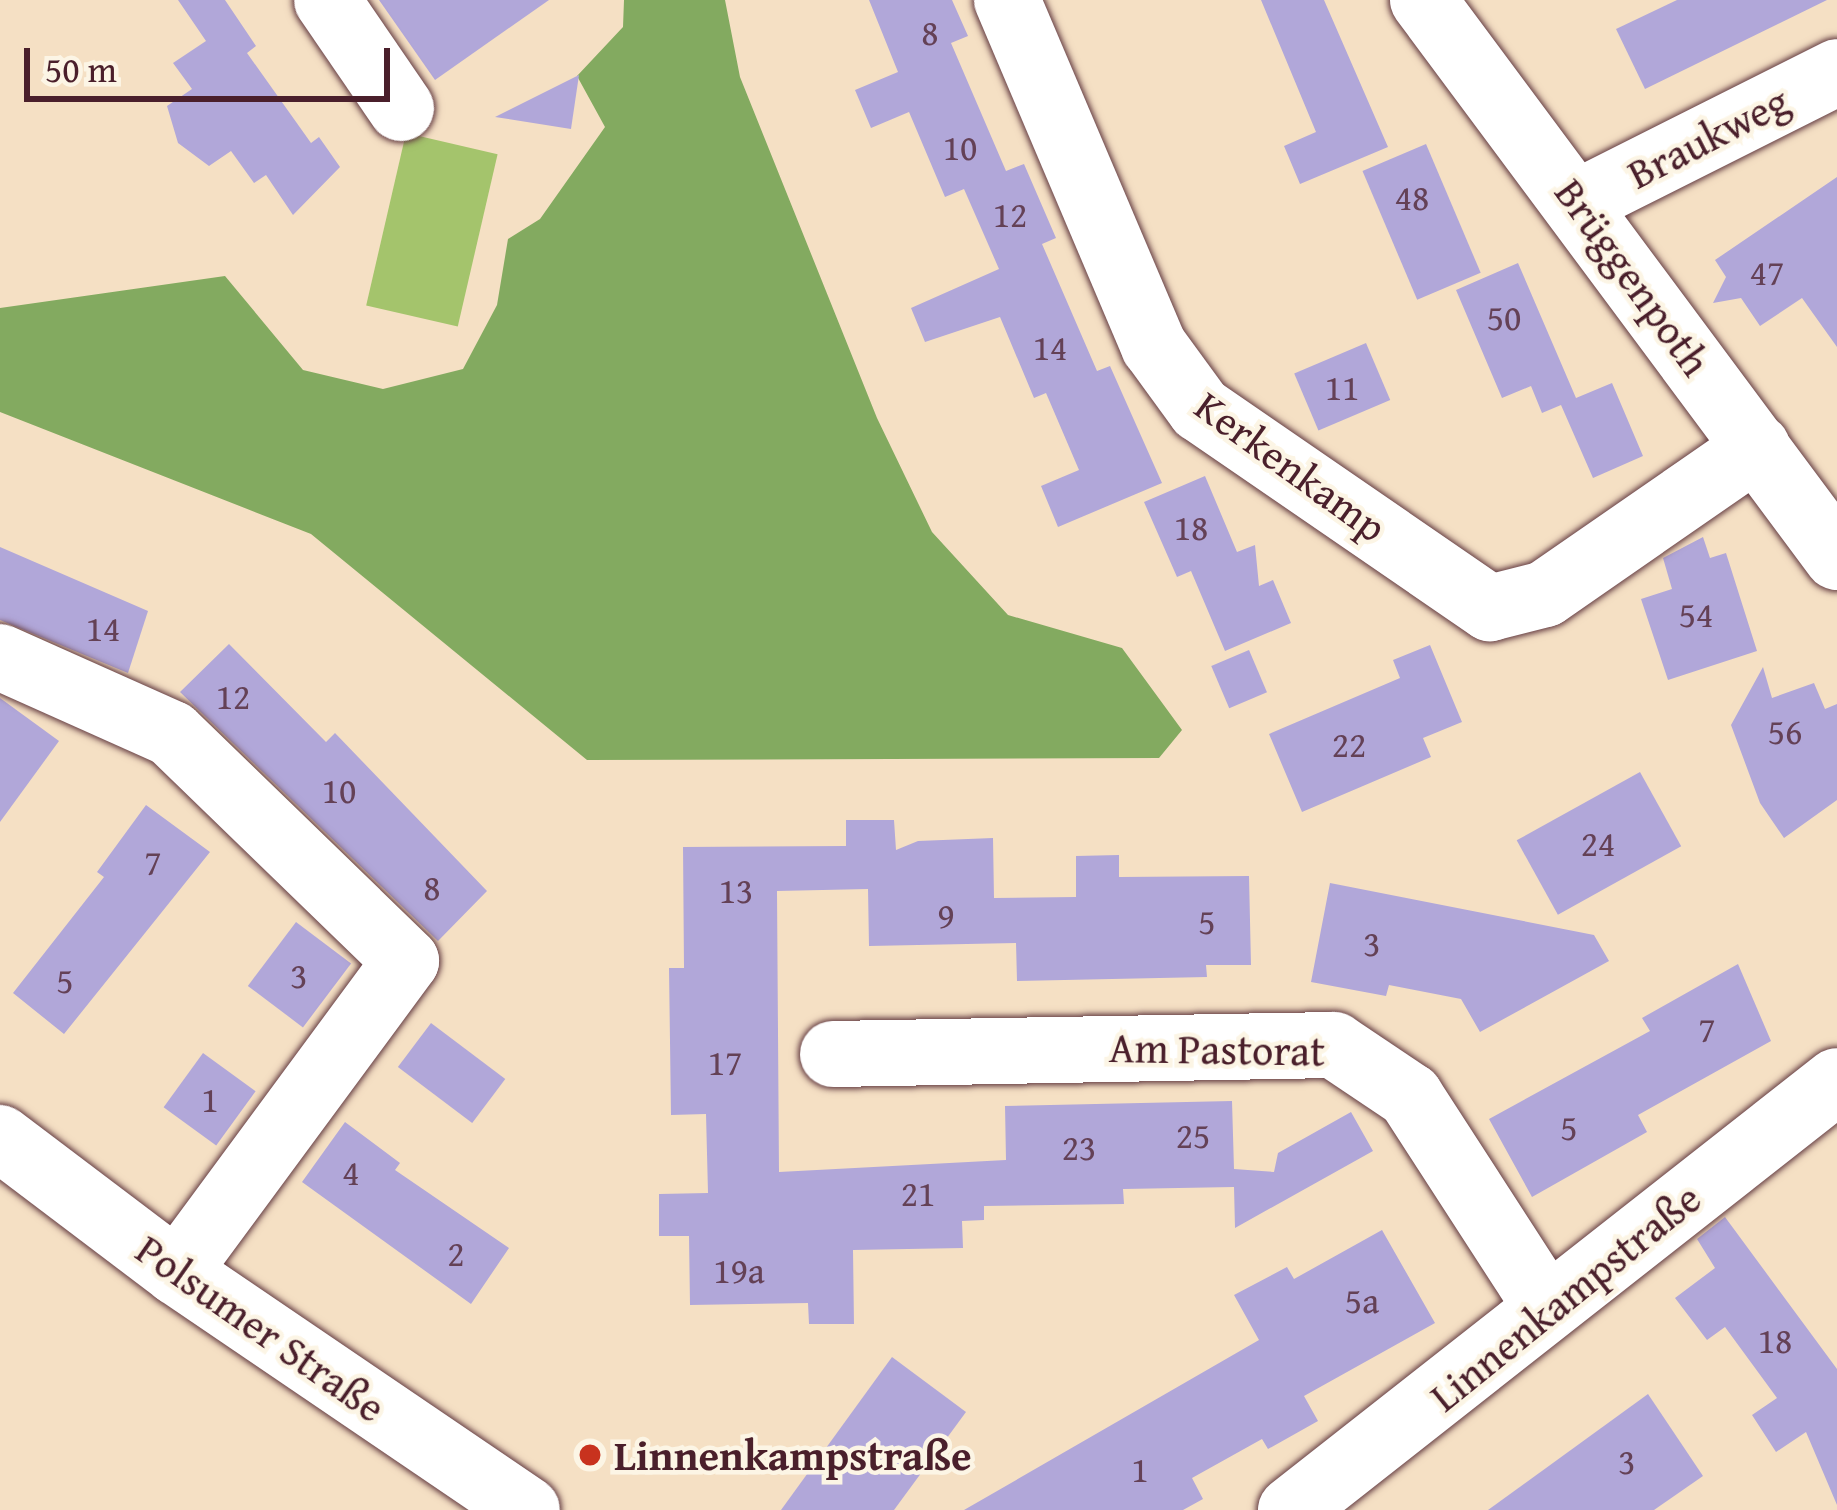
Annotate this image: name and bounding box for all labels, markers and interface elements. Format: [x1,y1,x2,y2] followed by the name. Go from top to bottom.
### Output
[921,10,939,54] house number: 8
[30,24,396,98] scale bar
[45,42,117,95] text: 50 m
[1619,75,1797,199] street label: Braukweg
[943,125,977,169] house number: 10
[1545,169,1721,385] street label: Brüggenpoth
[1395,175,1429,219] house number: 48
[993,192,1027,236] house number: 12
[1750,250,1784,294] house number: 47
[1487,295,1521,339] house number: 50
[1033,325,1067,369] house number: 14
[1325,365,1359,409] house number: 11
[1186,380,1396,552] street label: Kerkenkamp
[1174,505,1208,549] house number: 18
[1679,592,1713,636] house number: 54
[86,606,120,650] house number: 14
[216,674,250,718] house number: 12
[1768,709,1802,753] house number: 56
[1332,722,1366,766] house number: 22
[322,768,356,812] house number: 10
[1581,821,1615,865] house number: 24
[144,840,162,884] house number: 7
[423,865,441,909] house number: 8
[719,868,753,912] house number: 13
[937,893,955,937] house number: 9
[1198,899,1216,943] house number: 5
[1363,921,1381,965] house number: 3
[290,953,308,997] house number: 3
[56,958,74,1002] house number: 5
[1698,1007,1716,1051] house number: 7
[1109,1022,1325,1076] street label: Am Pastorat
[708,1040,742,1084] house number: 17
[201,1077,219,1121] house number: 1
[1560,1105,1578,1149] house number: 5
[1176,1113,1210,1157] house number: 25
[1062,1125,1096,1169] house number: 23
[342,1150,360,1194] house number: 4
[901,1171,935,1215] house number: 21
[1420,1172,1710,1422] street label: Linnenkampstraße
[127,1224,395,1432] street label: Polsumer Straße
[447,1231,465,1275] house number: 2
[713,1248,765,1292] house number: 19a
[1345,1278,1379,1322] house number: 5a
[1758,1318,1792,1362] house number: 18
[614,1430,972,1480] place label: Linnenkampstraße
[1618,1439,1636,1483] house number: 3
[577,1442,603,1468] marker: Linnenkampstraße
[1131,1447,1149,1491] house number: 1

